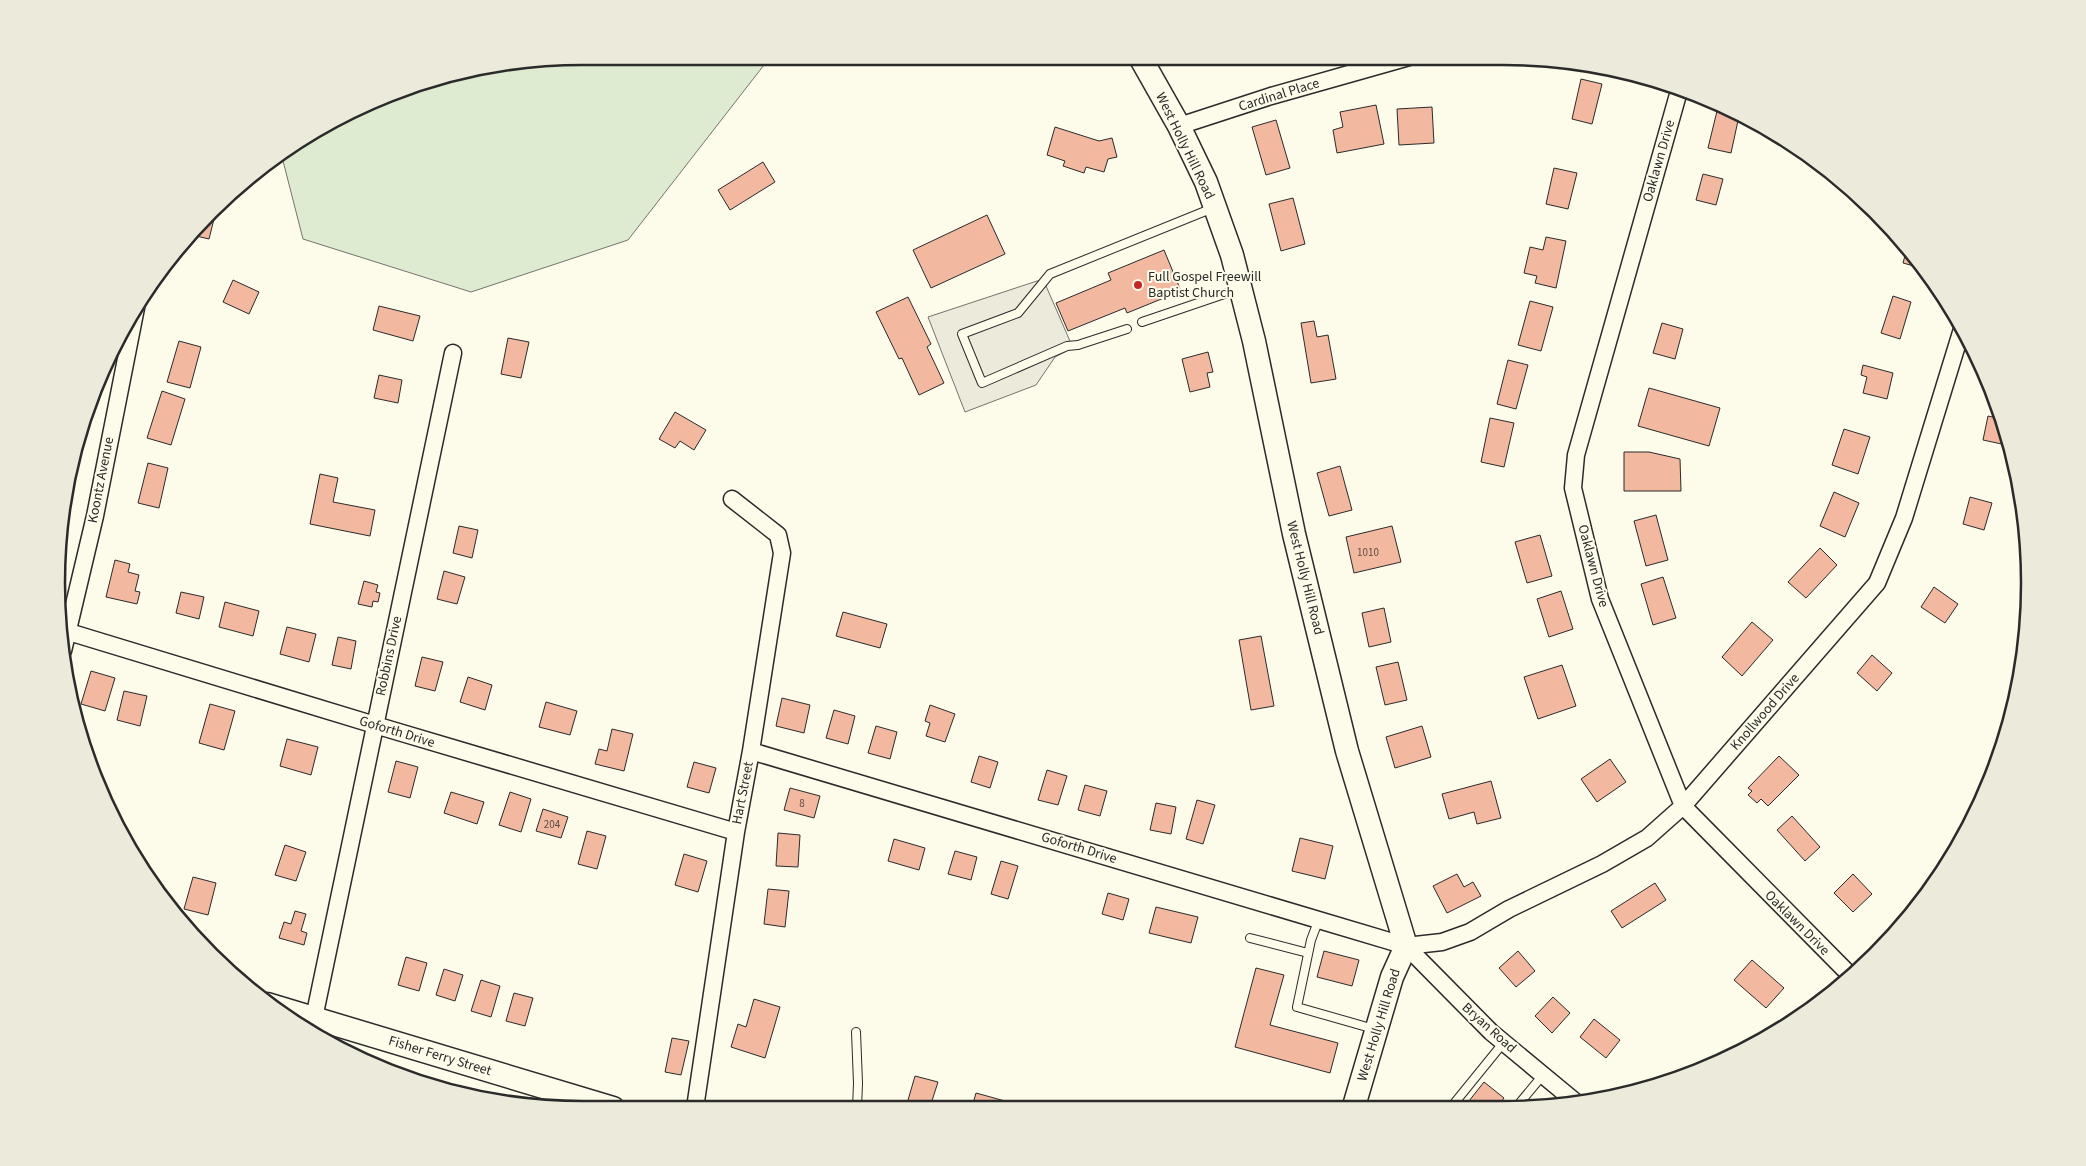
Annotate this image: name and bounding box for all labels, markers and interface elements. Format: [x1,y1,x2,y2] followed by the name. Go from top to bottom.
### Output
[1236,73,1322,117] street label: Cardinal Place
[1150,89,1220,203] street label: West Holly Hill Road
[1638,117,1680,205] street label: Oaklawn Drive
[1148,267,1262,303] place label: Full Gospel Freewill Baptist Church
[1132,279,1144,291] marker: Full Gospel Freewill Baptist Church
[83,435,119,525] street label: Koontz Avenue
[1281,519,1329,637] street label: West Holly Hill Road
[1572,522,1614,610] street label: Oaklawn Drive
[1357,545,1379,560] house number: 1010
[371,614,407,698] street label: Robbins Drive
[1726,669,1804,755] street label: Knollwood Drive
[357,711,437,753] street label: Goforth Drive
[727,760,759,826] street label: Hart Street
[799,796,805,811] house number: 8
[544,817,561,832] house number: 204
[1039,827,1119,869] street label: Goforth Drive
[1760,886,1834,960] street label: Oaklawn Drive
[1352,966,1406,1084] street label: West Holly Hill Road
[1457,998,1521,1058] street label: Bryan Road
[386,1031,494,1081] street label: Fisher Ferry Street

